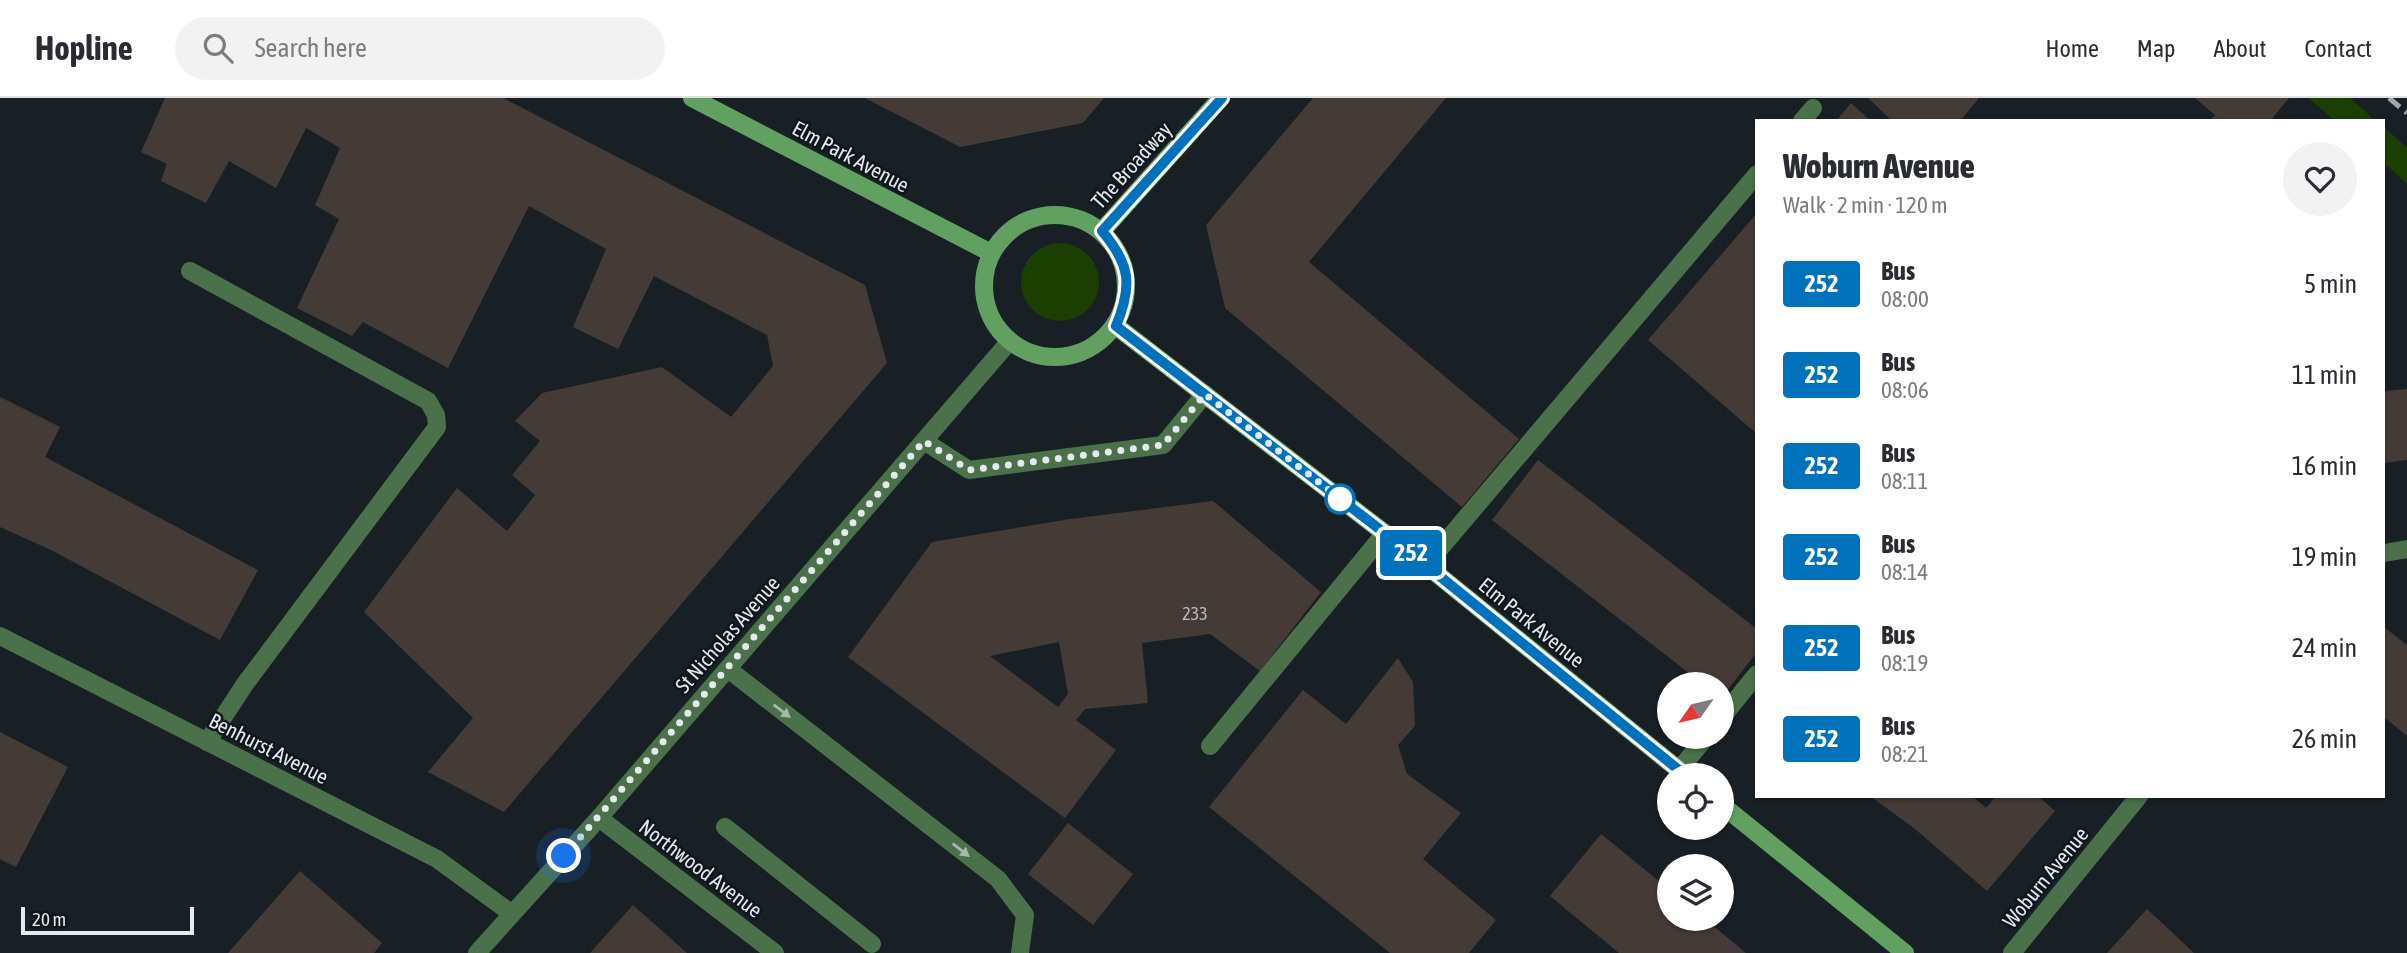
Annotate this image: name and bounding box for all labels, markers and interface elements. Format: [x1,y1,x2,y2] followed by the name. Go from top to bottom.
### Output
[175,17,665,80] search box
[35,29,133,67] text: Hopline
[199,29,237,67] icon: search
[255,33,367,63] text: Search here
[2045,35,2099,62] text: Home
[2137,35,2175,62] text: Map
[2213,35,2266,62] text: About
[2304,35,2372,62] text: Contact
[789,115,913,197] street label: Elm Park Avenue
[1086,117,1176,213] street label: The Broadway
[2283,142,2357,216] button: heart
[1783,147,1975,185] text: Woburn Avenue
[1783,192,1947,218] text: Walk · 2 min · 120 m
[1881,256,1915,286] text: Bus
[2304,269,2357,299] text: 5 min
[1805,270,1838,297] text: 252
[1881,286,1929,312] text: 08:00
[1881,347,1915,377] text: Bus
[2292,360,2357,390] text: 11 min
[1805,361,1838,388] text: 252
[1881,377,1929,403] text: 08:06
[1881,438,1915,468] text: Bus
[2292,451,2357,481] text: 16 min
[1805,452,1838,479] text: 252
[1881,468,1928,494] text: 08:11
[1325,484,1355,514] unlabelled marker
[1881,529,1915,559] text: Bus
[1371,530,1451,576] line badge: 252
[1394,539,1428,566] text: 252
[2292,542,2357,572] text: 19 min
[1805,543,1838,570] text: 252
[1881,559,1928,585] text: 08:14
[670,571,784,697] street label: St Nicholas Avenue
[1474,572,1590,672] street label: Elm Park Avenue
[1182,603,1208,624] house number: 233
[1881,620,1915,650] text: Bus
[2292,633,2357,663] text: 24 min
[1805,634,1838,661] text: 252
[1881,650,1928,676] text: 08:19
[1657,672,1734,749] north arrow
[1657,672,1734,931] map controls
[772,703,790,718] one-way arrow
[205,708,333,788] street label: Benhurst Avenue
[1881,711,1915,741] text: Bus
[2292,724,2357,754] text: 26 min
[1805,725,1838,752] text: 252
[1881,741,1928,767] text: 08:21
[1657,763,1734,840] button: locate
[635,814,767,922] street label: Northwood Avenue
[1997,822,2093,932] street label: Woburn Avenue
[546,838,581,873] your location
[952,843,970,858] one-way arrow
[1657,854,1734,931] button: layers
[21,904,194,936] scale bar
[32,908,66,930] text: 20 m

